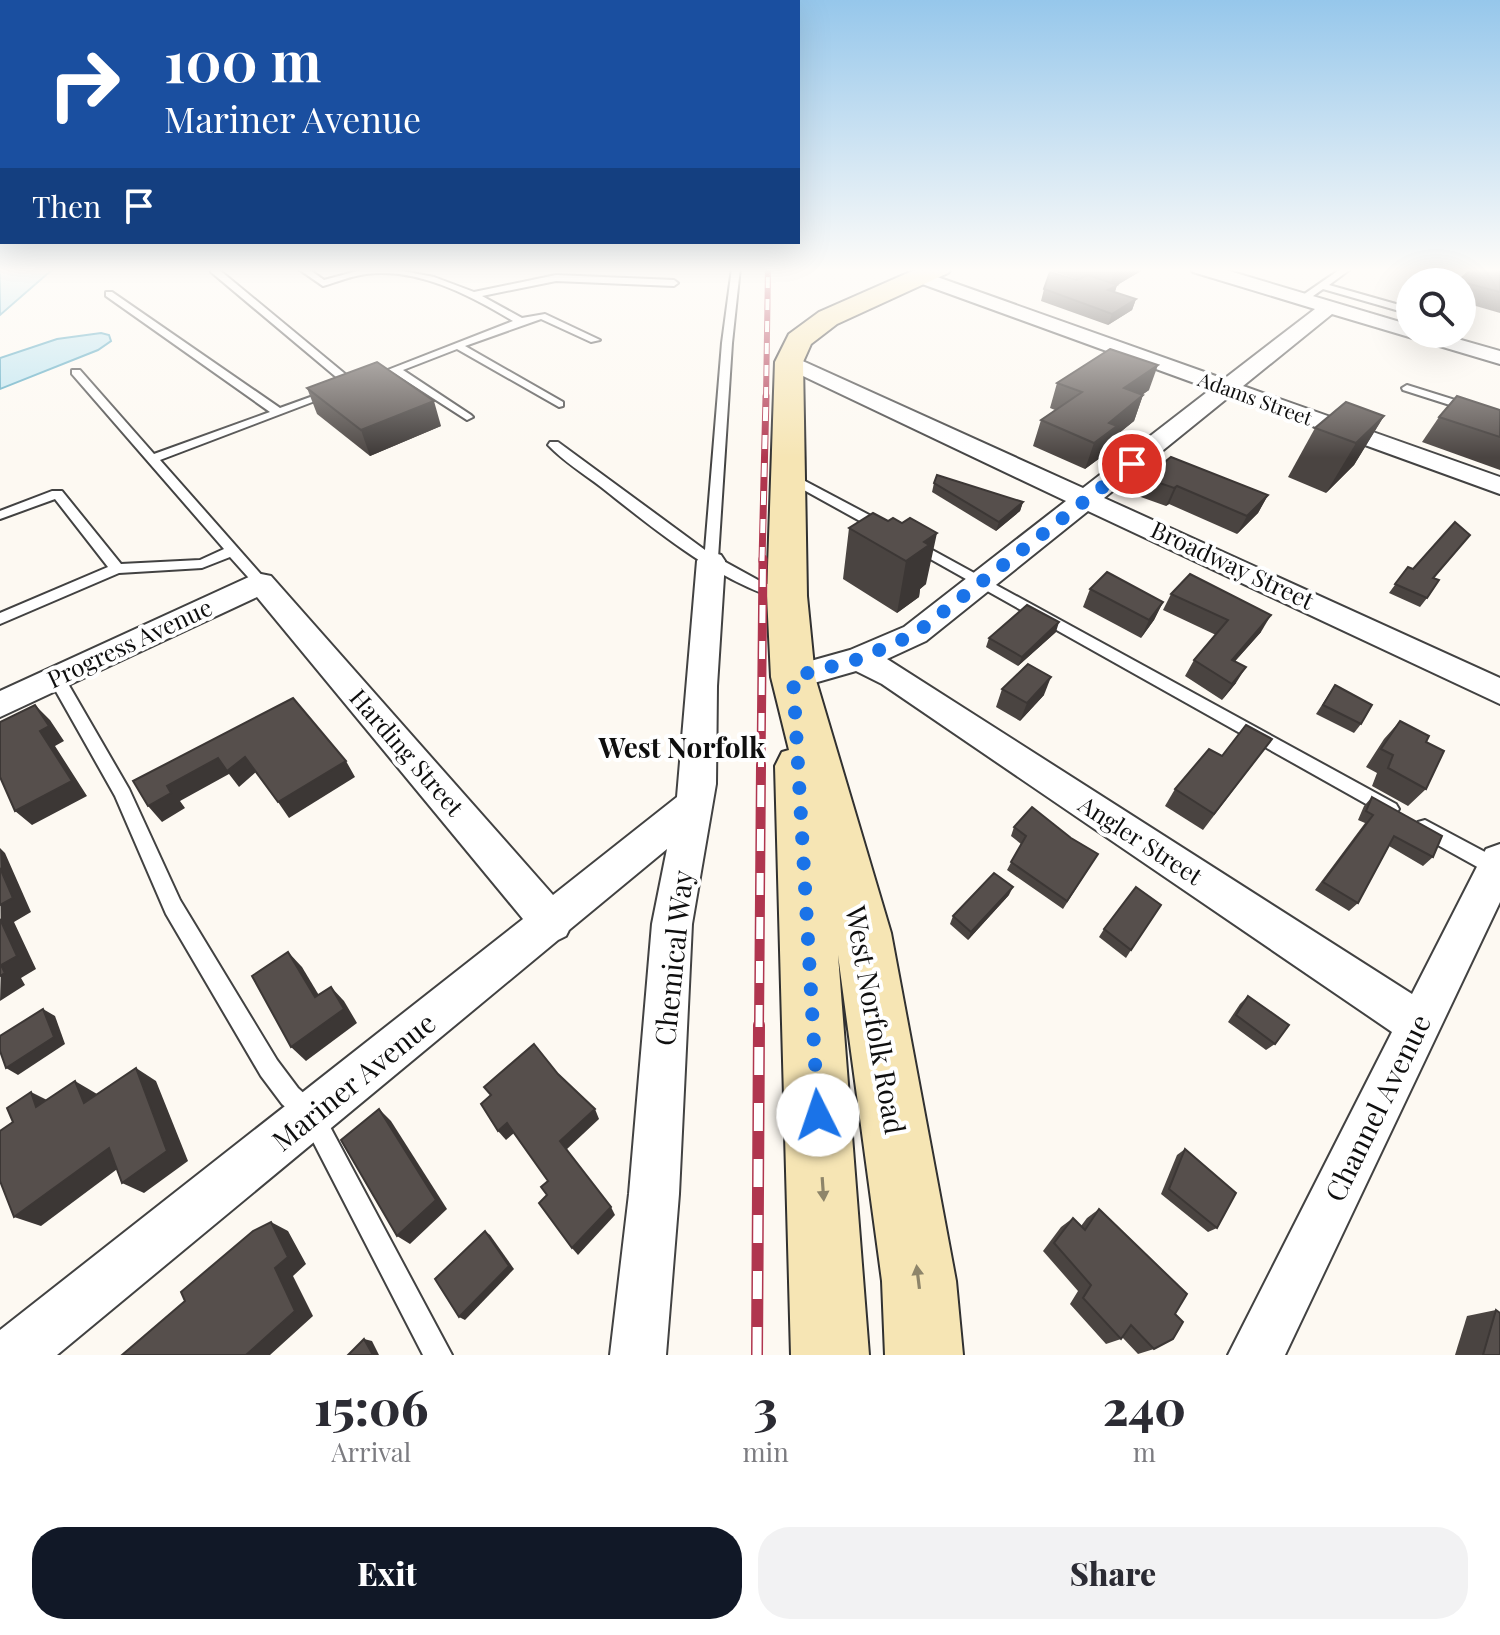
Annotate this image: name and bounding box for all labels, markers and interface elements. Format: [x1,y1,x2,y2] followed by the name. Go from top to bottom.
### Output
[164,22,321,97] text: 100 m
[32,32,136,136] icon: right
[164,94,421,142] text: Mariner Avenue
[117,184,161,228] icon: arrive
[32,186,101,226] text: Then
[1396,268,1476,348] map controls
[1396,268,1476,348] button: search
[1194,364,1317,431] street label: Adams Street
[1098,430,1166,498] pin
[1110,442,1154,486] icon: arrive
[1146,512,1320,616] street label: Broadway Street
[42,590,217,694] street label: Progress Avenue
[343,681,472,822] street label: Harding Street
[598,728,766,765] district label: West Norfolk
[1072,787,1209,891] street label: Angler Street
[645,868,700,1047] street label: Chemical Way
[838,902,915,1137] street label: West Norfolk Road
[264,1004,442,1158] street label: Mariner Avenue
[1315,1008,1438,1207] street label: Channel Avenue
[776,1073,860,1157] position arrow
[816,1177,829,1202] one-way arrow
[911,1264,924,1289] one-way arrow
[314,1374,428,1438] text: 15:06
[754,1374,778,1438] text: 3
[1103,1374,1186,1438] text: 240
[331,1434,411,1469] text: Arrival
[742,1434,789,1469] text: min
[1133,1434,1156,1469] text: m
[32,1527,742,1619] button: Exit
[758,1527,1468,1619] button: Share

